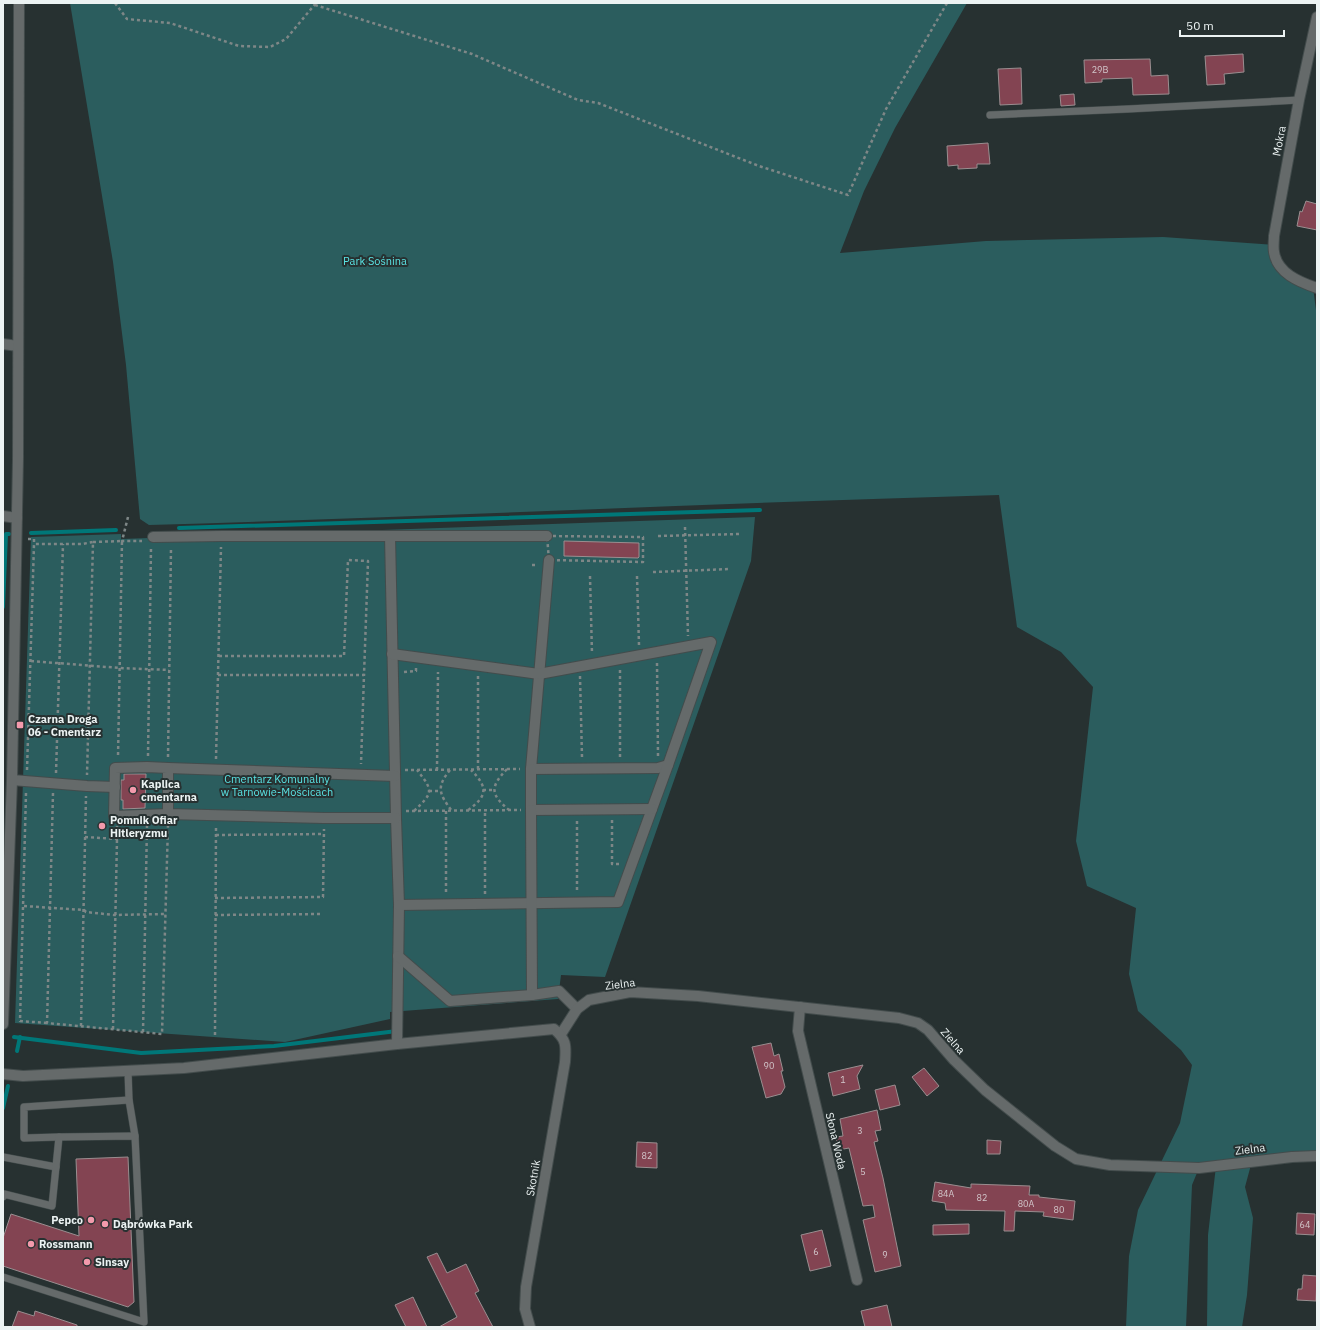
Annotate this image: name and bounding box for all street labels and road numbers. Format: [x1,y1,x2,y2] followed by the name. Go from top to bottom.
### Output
[1269,124,1289,157] street label: Mokra
[604,975,636,993] street label: Zielna
[938,1025,968,1057] street label: Zielna
[823,1111,849,1171] street label: Słona Woda
[1234,1140,1266,1158] street label: Zielna
[523,1158,543,1197] street label: Skotnik

